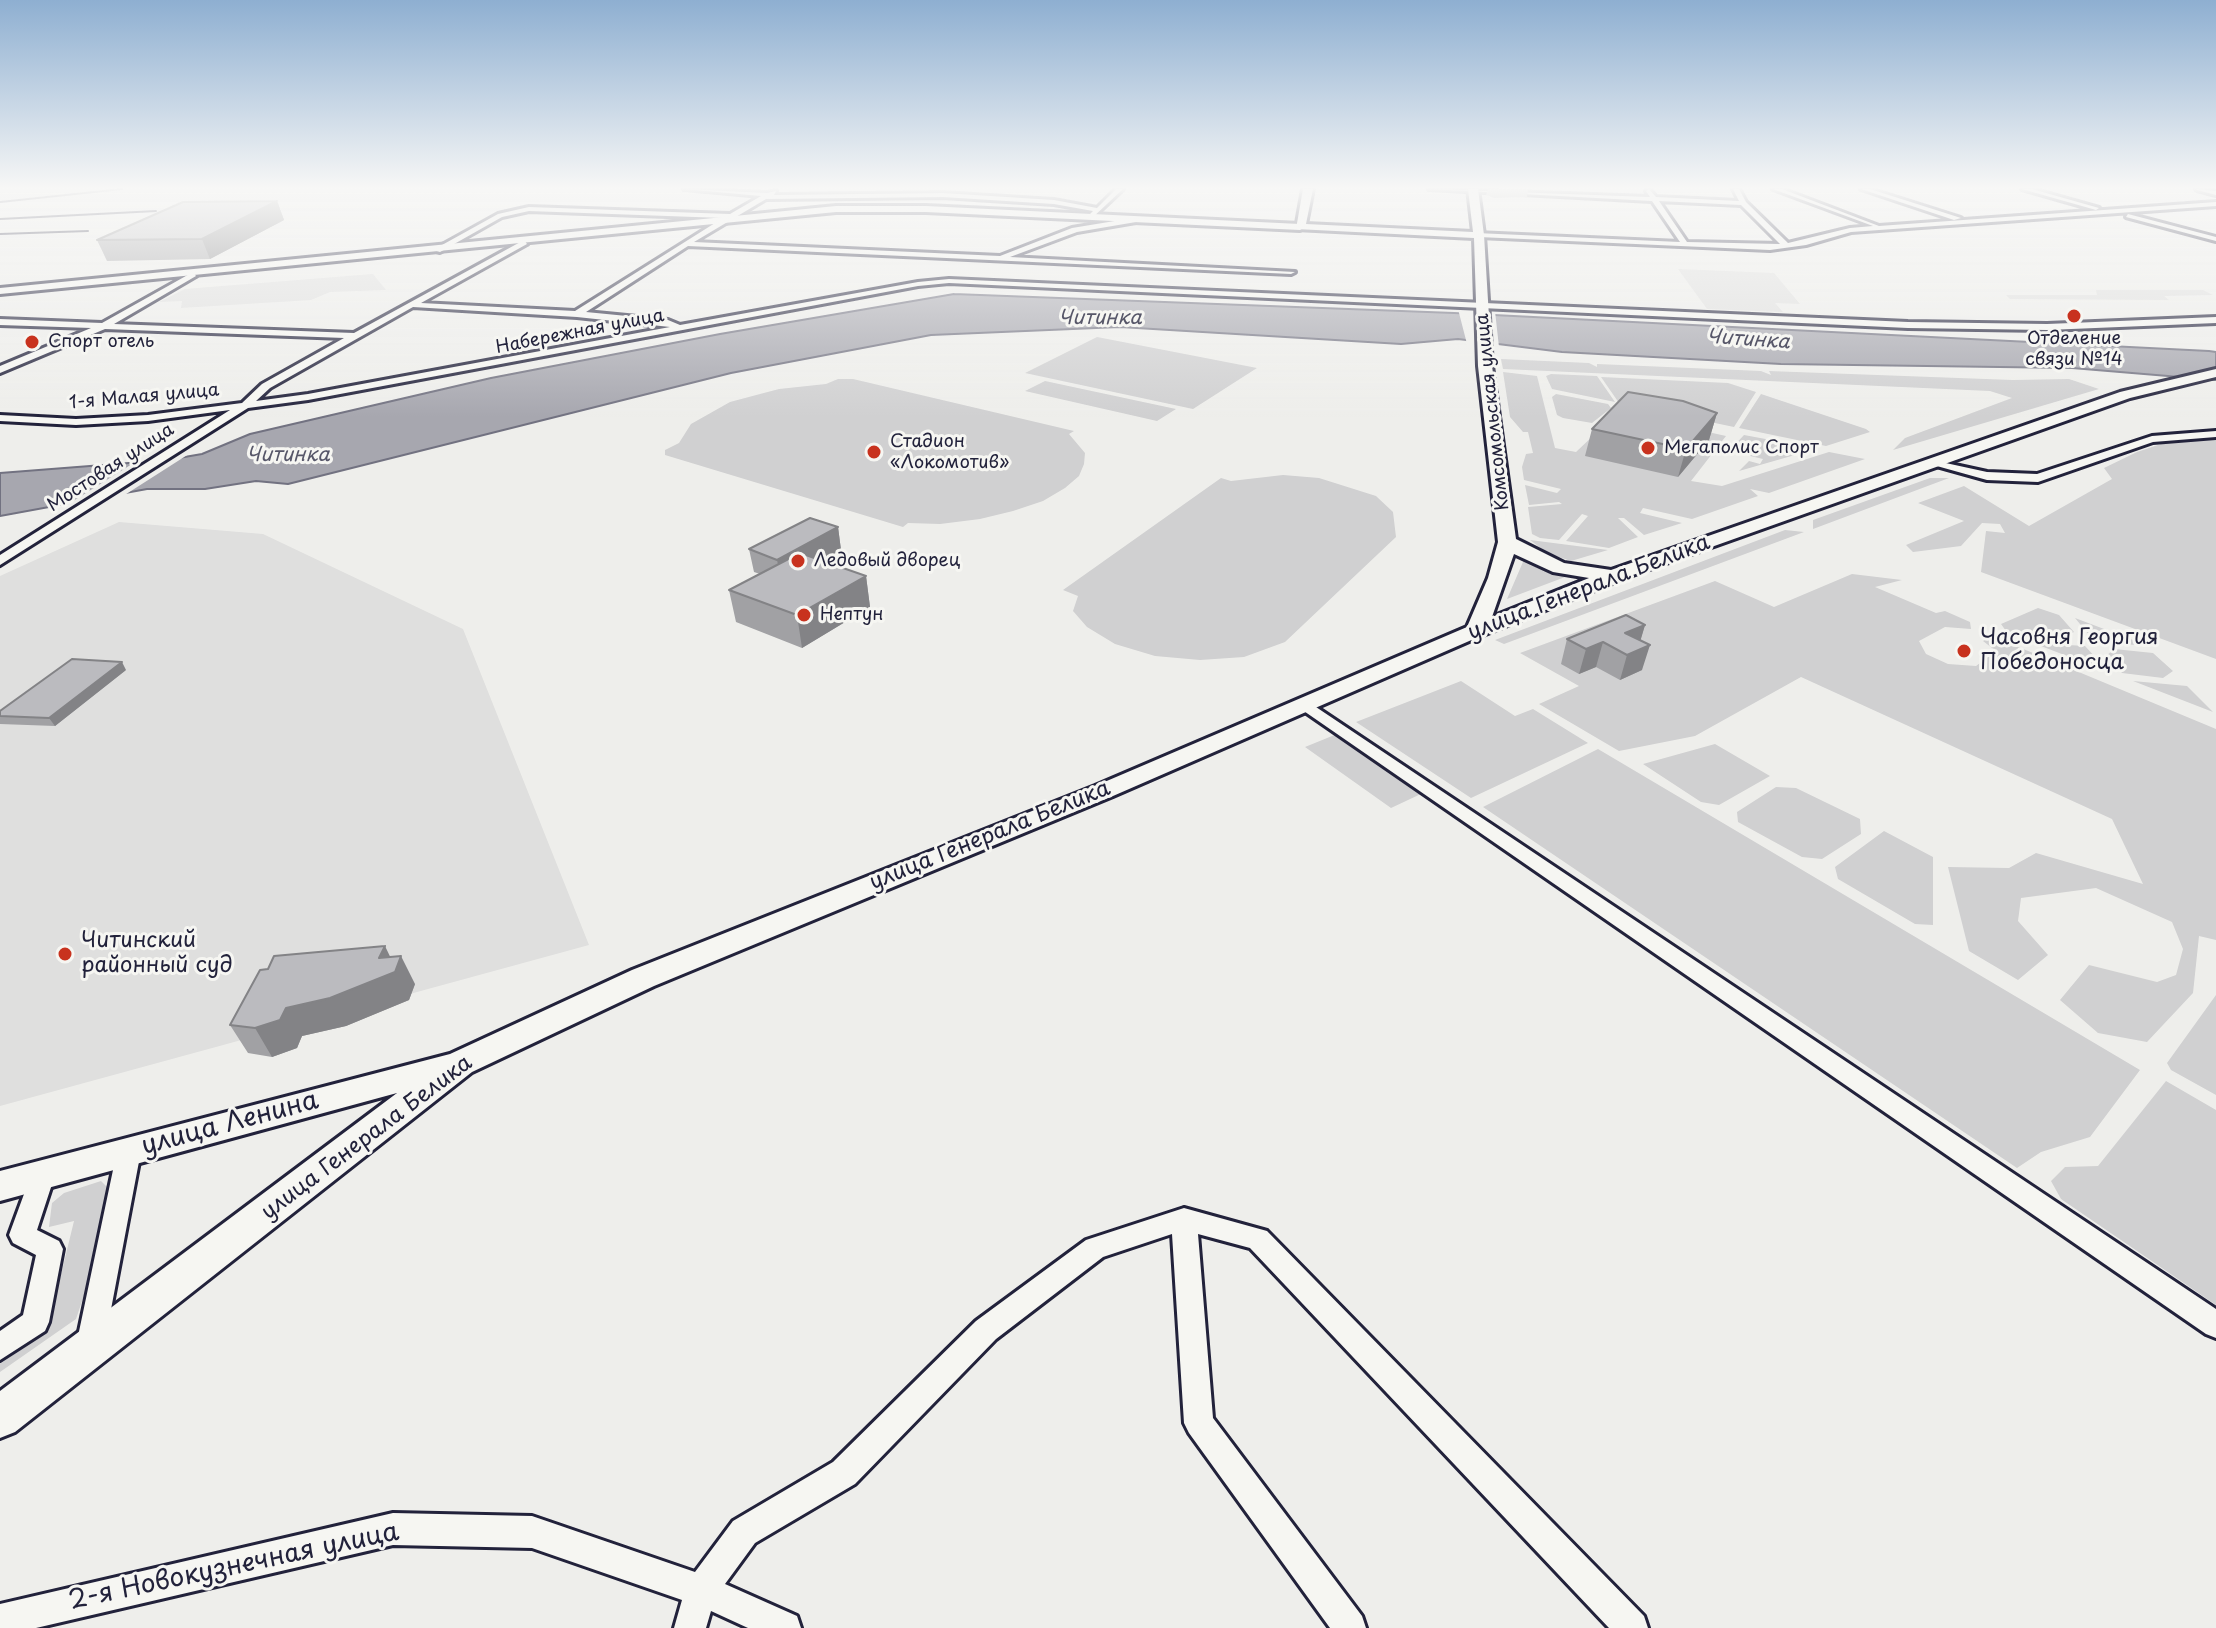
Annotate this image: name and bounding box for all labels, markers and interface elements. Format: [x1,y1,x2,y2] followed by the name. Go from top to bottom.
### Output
[494,305,666,359] street label: Набережная улица
[1058,306,1142,330] water label: Читинка
[2065,307,2083,325] marker: Отделение связи №14
[1472,313,1514,511] street label: Комсомольская улица
[1706,325,1790,355] water label: Читинка
[2025,328,2123,370] place label: Отделение связи №14
[48,331,154,353] place label: Спорт отель
[23,333,41,351] marker: Спорт отель
[68,380,220,414] street label: 1-я Малая улица
[44,419,178,517] street label: Мостовая улица
[890,431,1009,474] place label: Стадион «Локомотив»
[1664,437,1819,459] place label: Мегаполис Спорт
[1639,439,1657,457] marker: Мегаполис Спорт
[246,443,330,467] water label: Читинка
[865,443,883,461] marker: Стадион «Локомотив»
[1464,530,1714,646] street label: улица Генерала Белика
[814,550,960,572] place label: Ледовый дворец
[789,552,807,570] marker: Ледовый дворец
[820,604,884,626] place label: Нептун
[795,606,813,624] marker: Нептун
[1980,625,2159,676] place label: Часовня Георгия Победоносца
[1955,642,1973,660] marker: Часовня Георгия Победоносца
[866,776,1114,896] street label: улица Генерала Белика
[81,928,233,980] place label: Читинский районный суд
[56,945,74,963] marker: Читинский районный суд
[256,1050,478,1226] street label: улица Генерала Белика
[138,1085,322,1163] street label: улица Ленина
[66,1517,402,1617] street label: 2-я Новокузнечная улица

